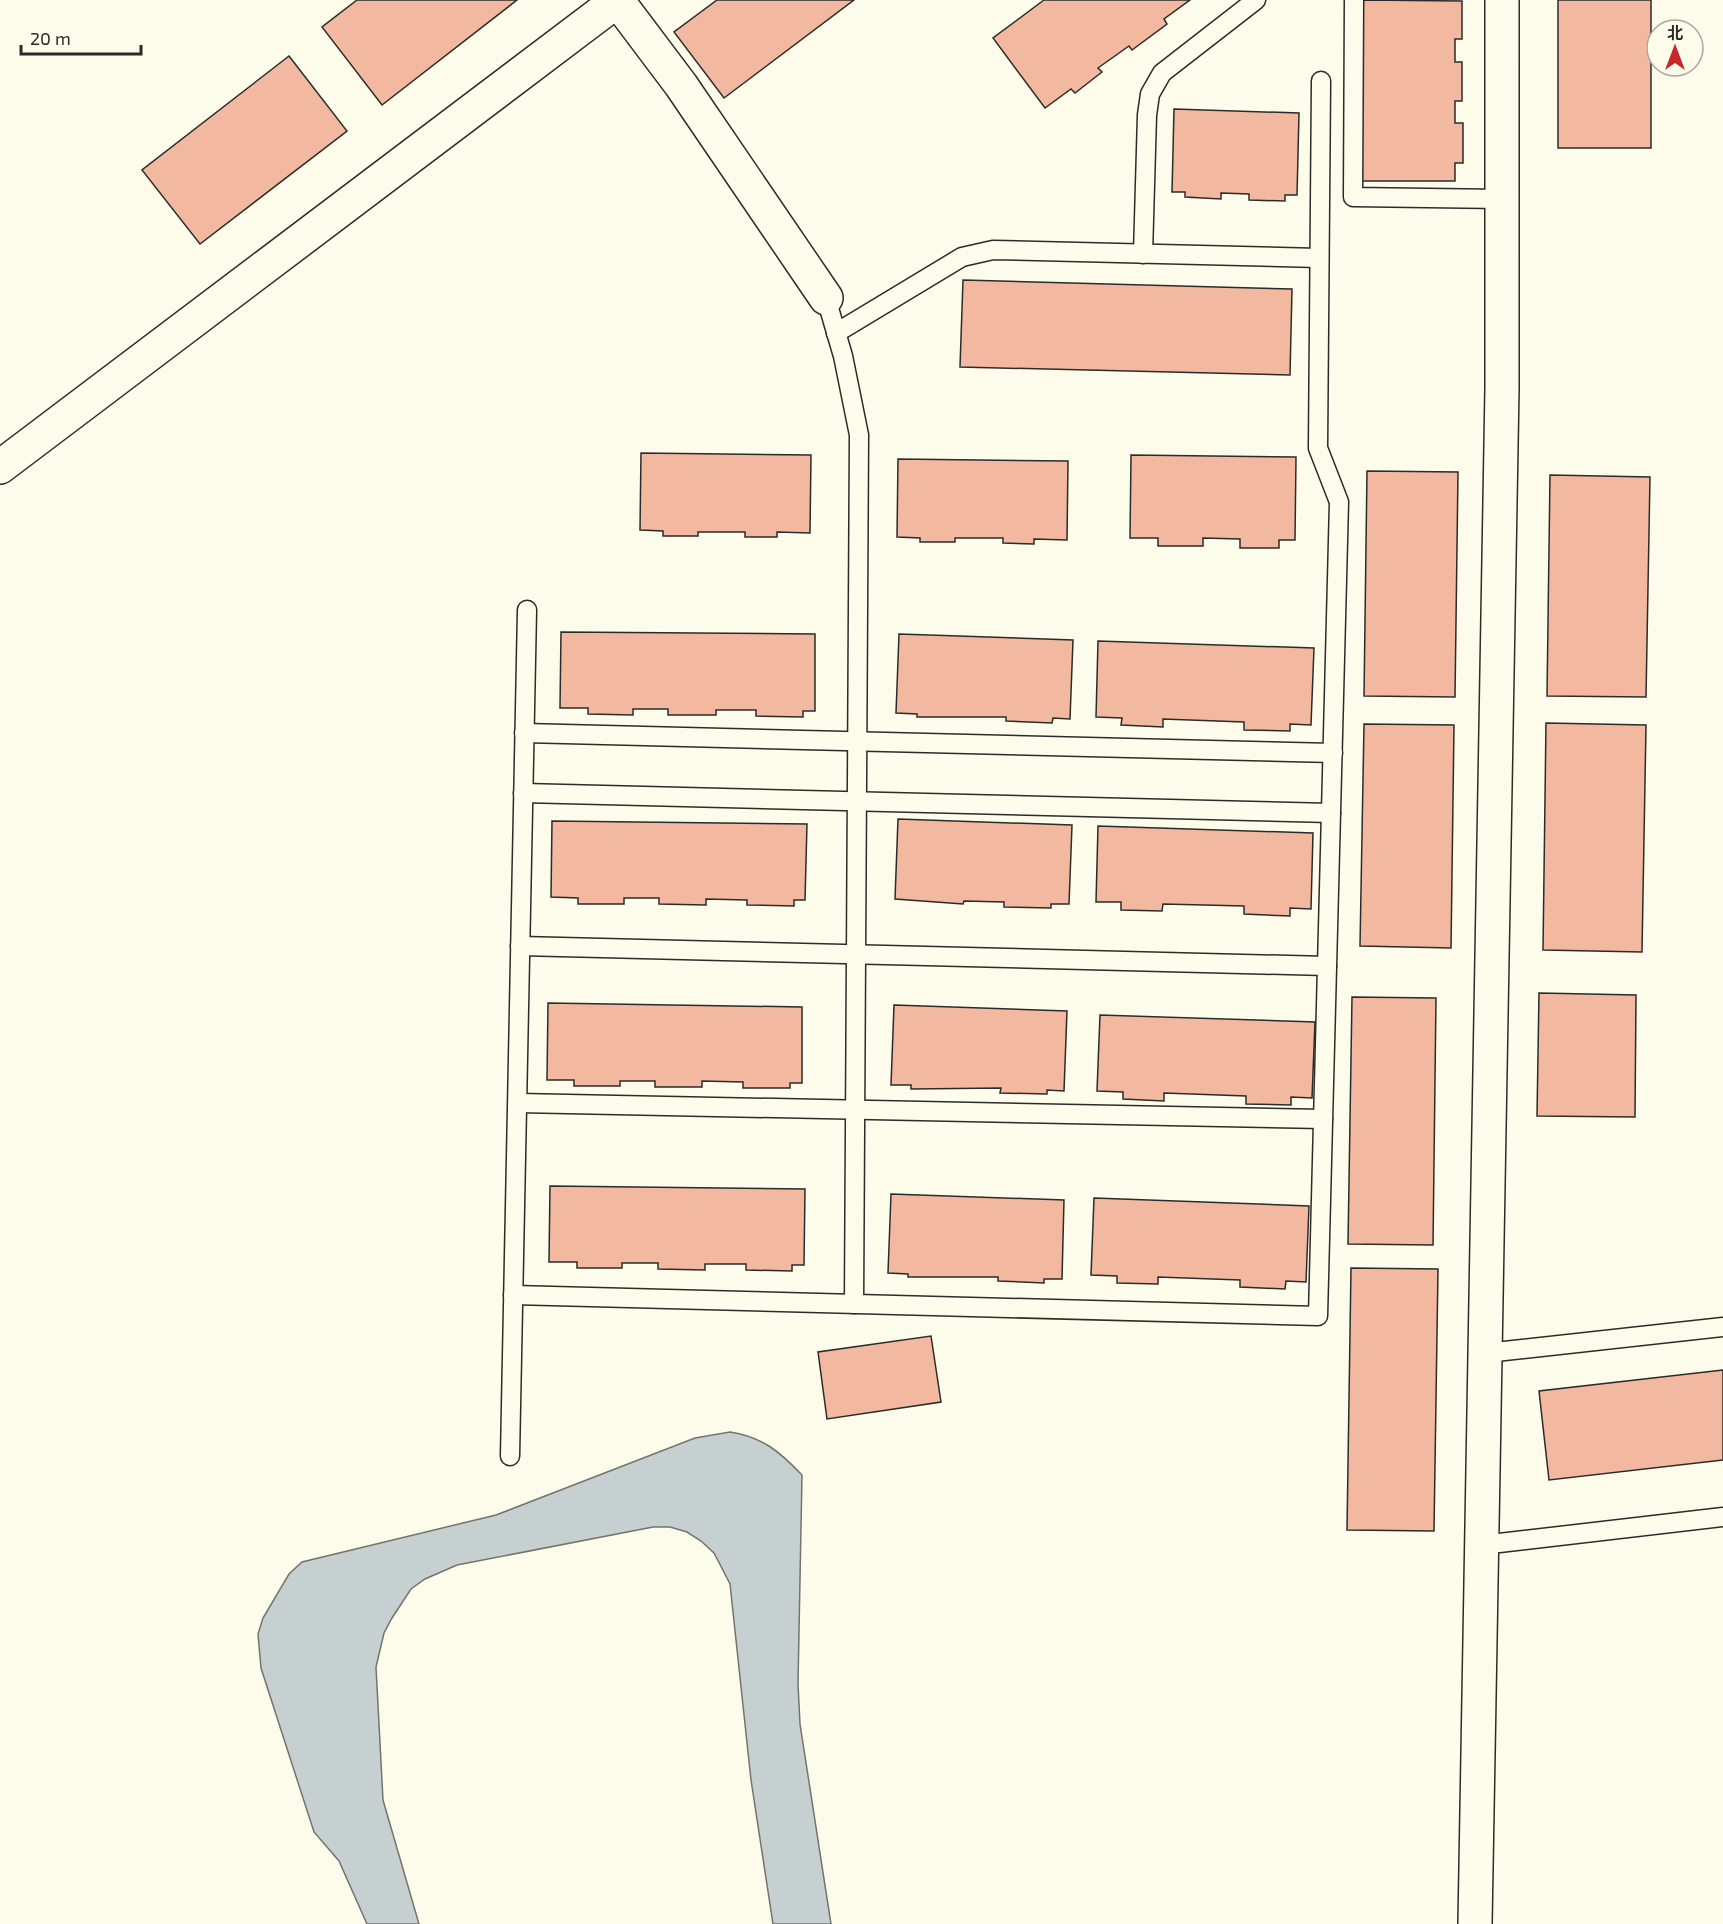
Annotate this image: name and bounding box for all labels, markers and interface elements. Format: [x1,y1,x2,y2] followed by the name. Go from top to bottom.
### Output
[21,18,141,56] scale bar
[1645,18,1705,78] north arrow
[1667,23,1683,42] text: 北
[30,27,71,49] text: 20 m

